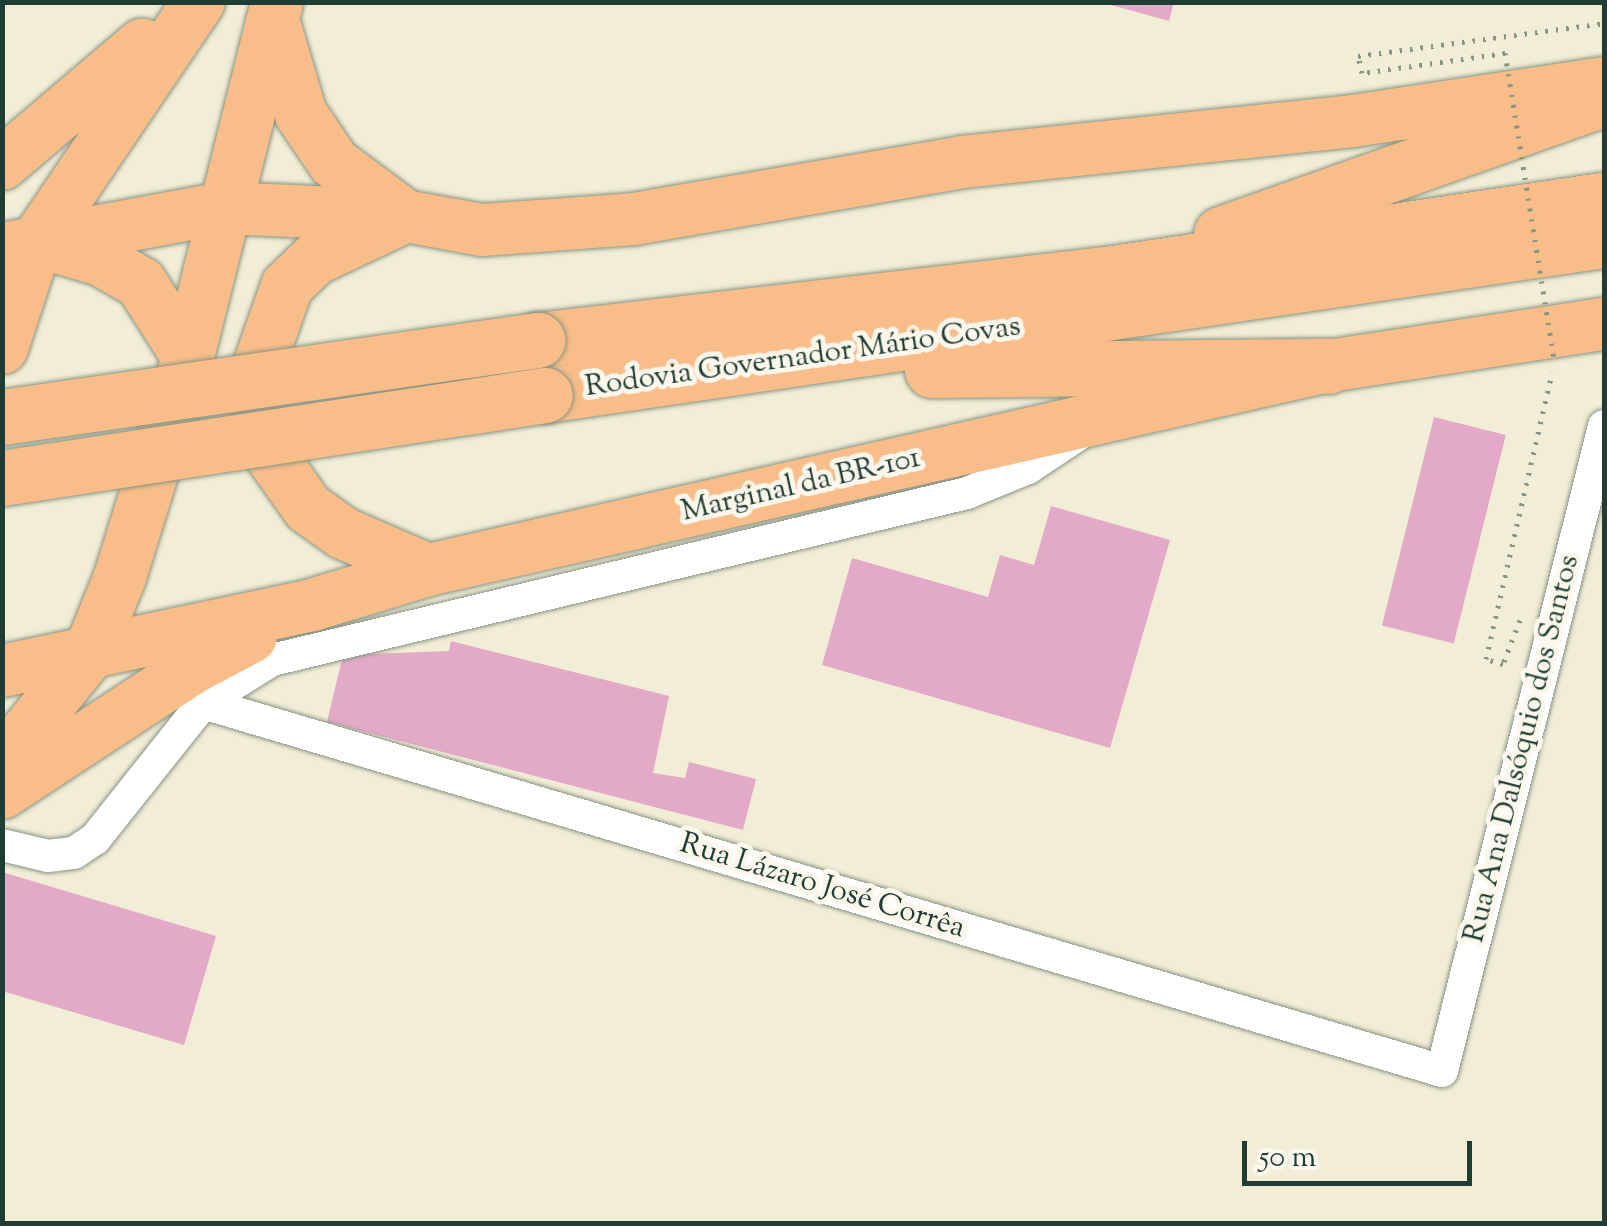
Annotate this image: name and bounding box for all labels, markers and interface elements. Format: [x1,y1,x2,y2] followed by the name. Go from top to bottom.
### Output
[583,310,1023,406] street label: Rodovia Governador Mário Covas
[678,441,924,531] street label: Marginal da BR-101
[1457,551,1589,947] street label: Rua Ana Dalsóquio dos Santos
[675,826,969,948] street label: Rua Lázaro José Corrêa
[1247,1121,1477,1183] scale bar
[1259,1137,1316,1180] text: 50 m

